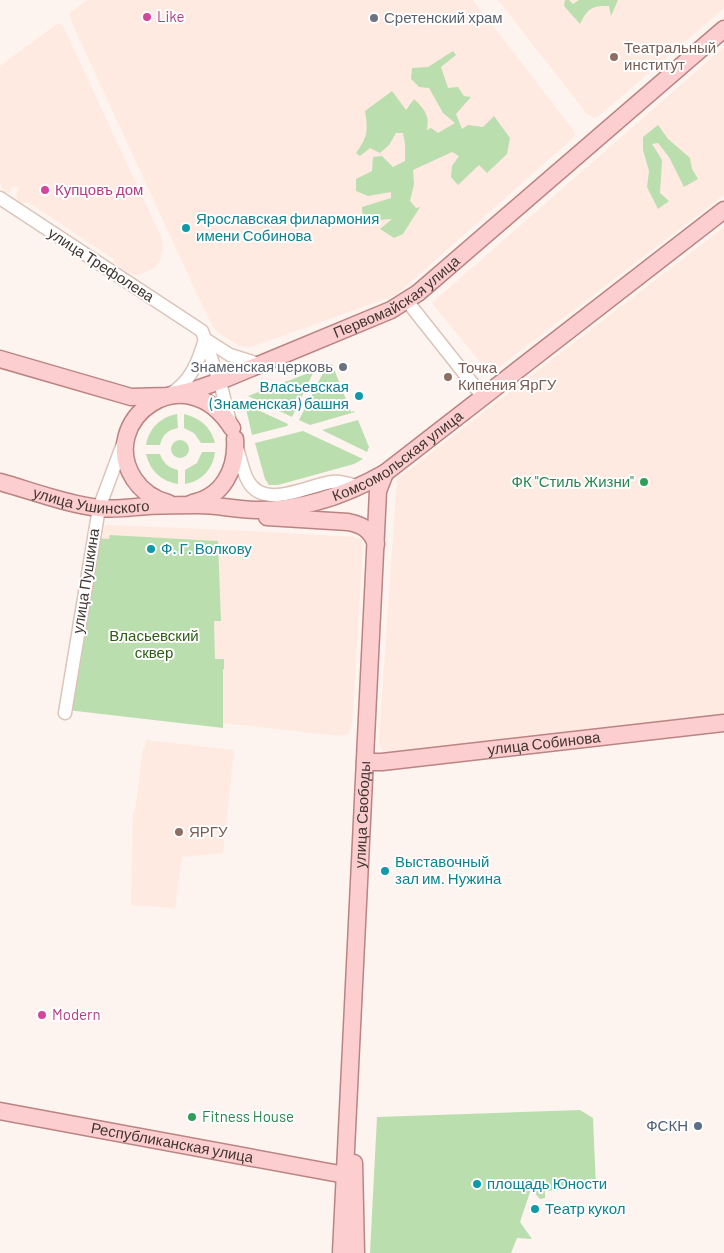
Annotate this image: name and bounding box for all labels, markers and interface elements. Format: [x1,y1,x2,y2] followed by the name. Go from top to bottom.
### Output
[157,7,185,25] place label: Like
[384,8,503,26] place label: Сретенский храм
[141,11,153,23] marker: Like
[368,12,380,24] marker: Сретенский храм
[624,38,716,73] place label: Театральный институт
[608,51,620,63] marker: Театральный институт
[55,180,143,198] place label: Купцовъ дом
[39,184,51,196] marker: Купцовъ дом
[196,209,379,244] place label: Ярославская филармония имени Собинова
[180,222,192,234] marker: Ярославская филармония имени Собинова
[45,223,159,306] street label: улица Трефолева
[330,251,463,341] street label: Первомайская улица
[191,357,333,375] place label: Знаменская церковь
[458,358,557,393] place label: Точка Кипения ЯрГУ
[337,361,349,373] marker: Знаменская церковь
[442,371,454,383] marker: Точка Кипения ЯрГУ
[209,377,349,412] place label: Власьевская (Знаменская) башня
[353,390,365,402] marker: Власьевская (Знаменская) башня
[329,406,466,504] street label: Комсомольская улица
[512,472,634,490] place label: ФК "Стиль Жизни"
[638,476,650,488] marker: ФК "Стиль Жизни"
[31,483,150,517] street label: улица Ушинского
[68,526,102,635] street label: улица Пушкина
[161,539,252,557] place label: Ф. Г. Волкову
[145,543,157,555] marker: Ф. Г. Волкову
[109,626,199,661] park label: Власьевский сквер
[487,727,602,758] street label: улица Собинова
[350,760,373,869] street label: улица Свободы
[189,822,228,840] place label: ЯРГУ
[173,826,185,838] marker: ЯРГУ
[395,852,502,887] place label: Выставочный зал им. Нужина
[379,865,391,877] marker: Выставочный зал им. Нужина
[52,1005,101,1023] place label: Modern
[36,1009,48,1021] marker: Modern
[202,1107,294,1125] place label: Fitness House
[186,1111,198,1123] marker: Fitness House
[646,1116,688,1134] place label: ФСКН
[90,1118,256,1166] street label: Республиканская улица
[692,1120,704,1132] marker: ФСКН
[487,1174,607,1192] place label: площадь Юности
[471,1178,483,1190] marker: площадь Юности
[545,1199,626,1217] place label: Театр кукол
[529,1203,541,1215] marker: Театр кукол

